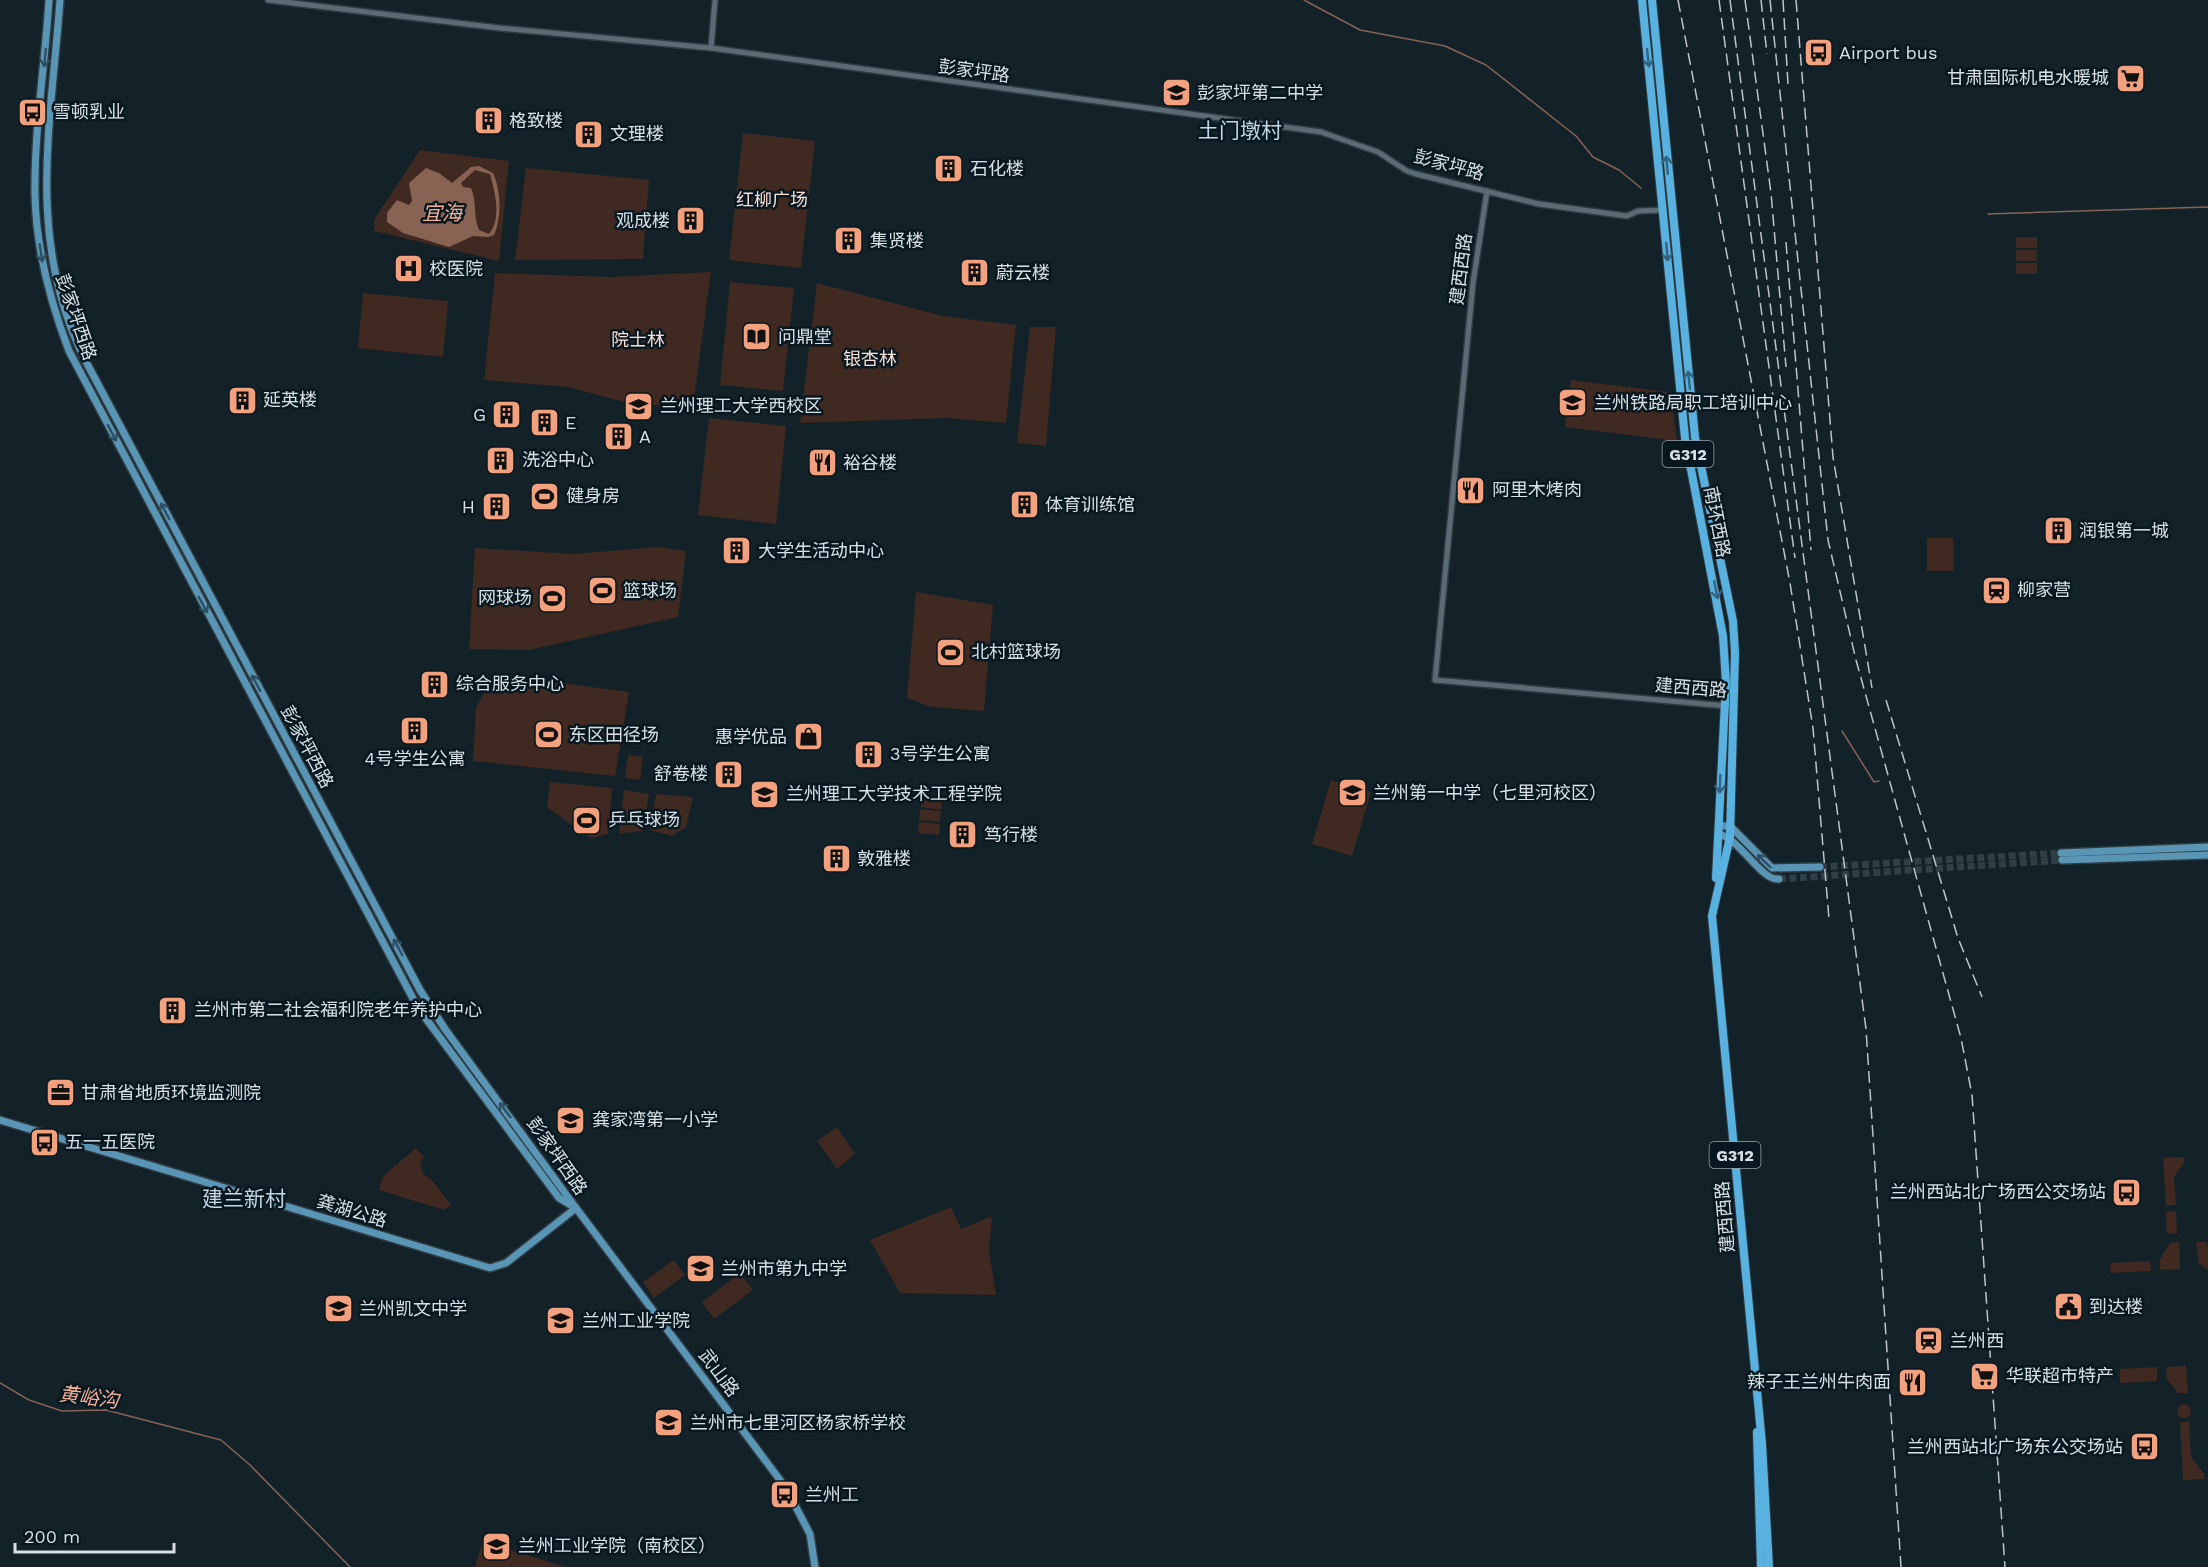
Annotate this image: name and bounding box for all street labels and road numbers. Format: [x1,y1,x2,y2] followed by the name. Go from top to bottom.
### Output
[937,55,1011,86] street label: 彭家坪路
[1412,145,1487,184] street label: 彭家坪路
[1446,232,1475,306] street label: 建西西路
[52,271,101,363] street label: 彭家坪西路
[1662,441,1714,467] road number: G312
[1700,485,1735,559] street label: 南环西路
[1654,674,1728,701] street label: 建西西路
[277,702,338,791] street label: 彭家坪西路
[523,1113,592,1199] street label: 彭家坪西路
[1710,1142,1760,1168] road number: G312
[1711,1180,1738,1254] street label: 建西西路
[315,1190,390,1231] street label: 龚湖公路
[695,1345,744,1401] street label: 武山路

